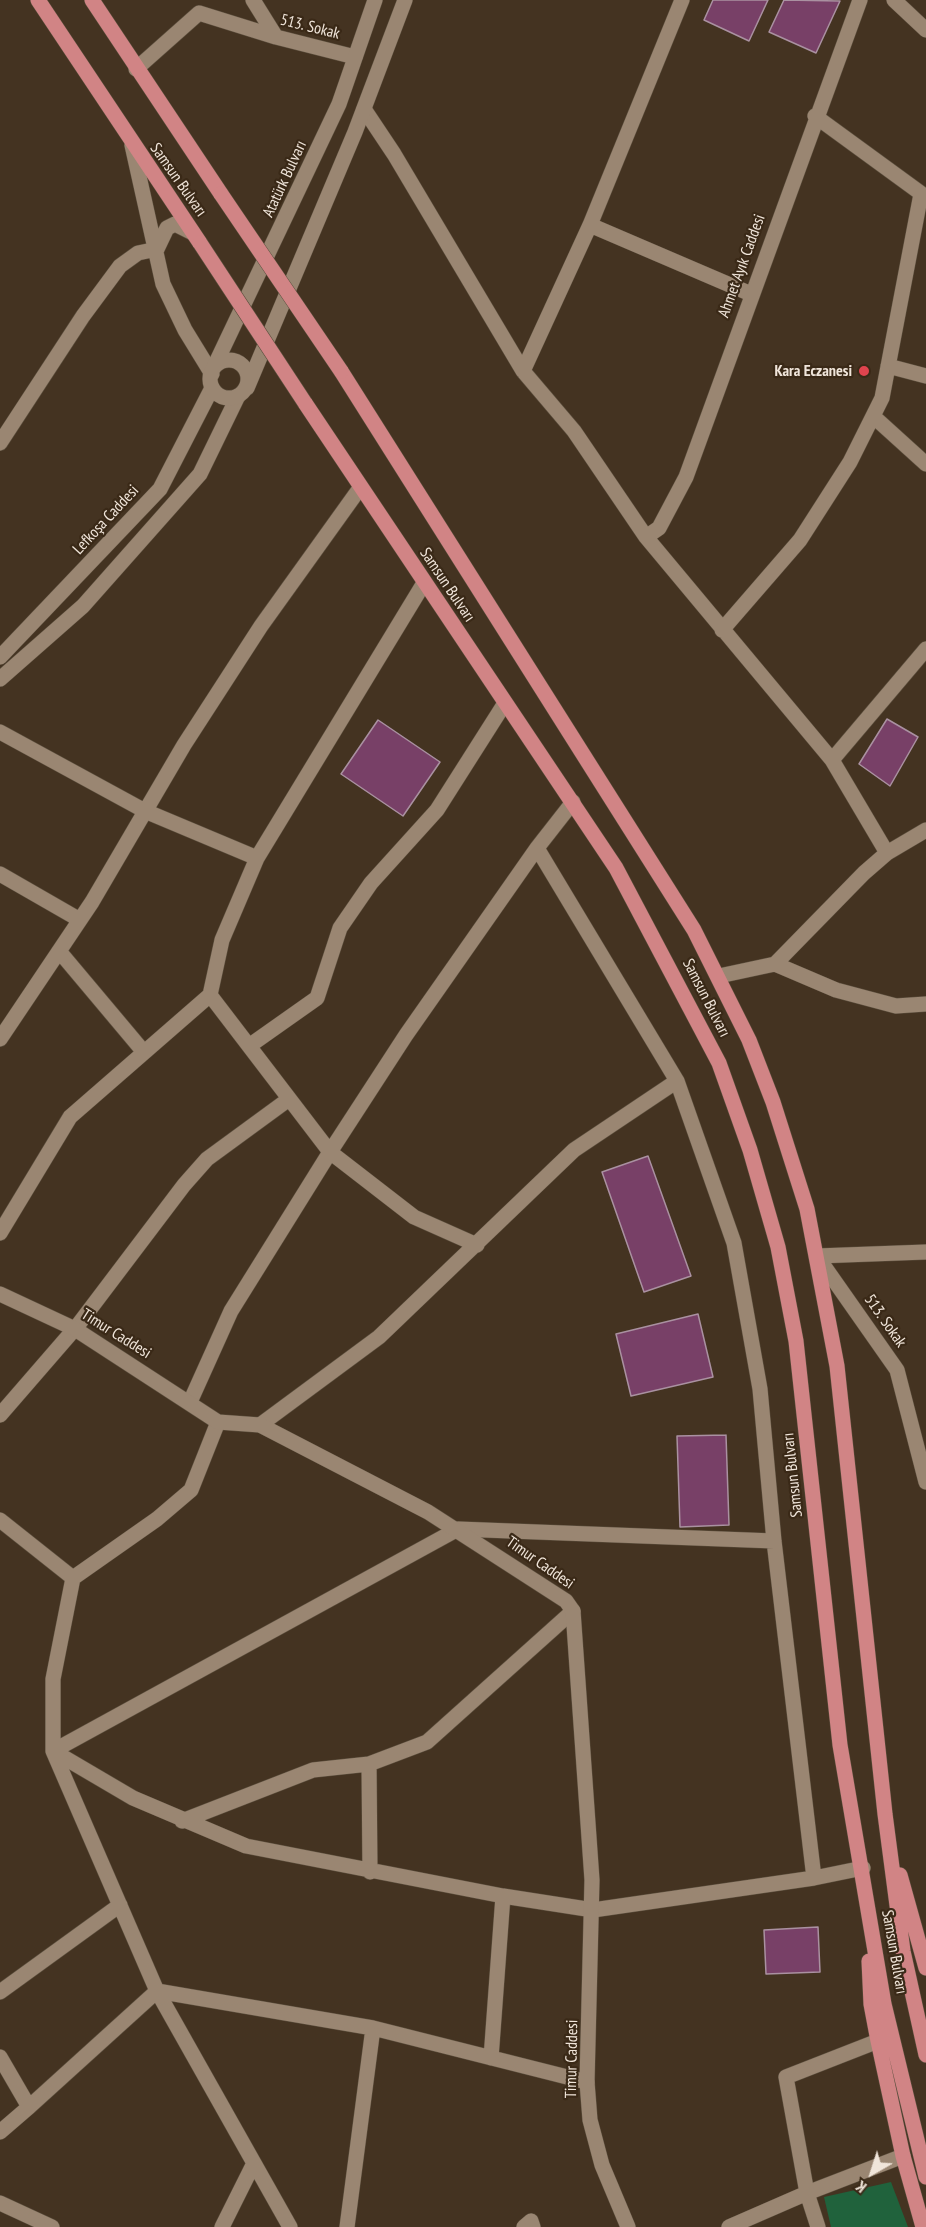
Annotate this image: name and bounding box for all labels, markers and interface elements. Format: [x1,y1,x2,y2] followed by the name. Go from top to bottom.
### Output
[278,10,342,44] street label: 513. Sokak
[259,138,311,220] street label: Atatürk Bulvarı
[146,140,210,220] street label: Samsun Bulvarı
[714,212,770,320] street label: Ahmet Ayık Caddesi
[774,361,852,381] place label: Kara Eczanesi
[857,364,871,378] marker: Kara Eczanesi
[69,481,143,559] street label: Lefkoşa Caddesi
[415,544,479,626] street label: Samsun Bulvarı
[678,956,734,1040] street label: Samsun Bulvarı
[860,1291,910,1351] street label: 513. Sokak
[78,1305,154,1363] street label: Timur Caddesi
[779,1432,807,1518] street label: Samsun Bulvarı
[502,1533,578,1593] street label: Timur Caddesi
[877,1908,911,1996] street label: Samsun Bulvarı
[562,2020,582,2098] street label: Timur Caddesi
[842,2143,902,2203] north arrow
[851,2177,870,2197] text: K

